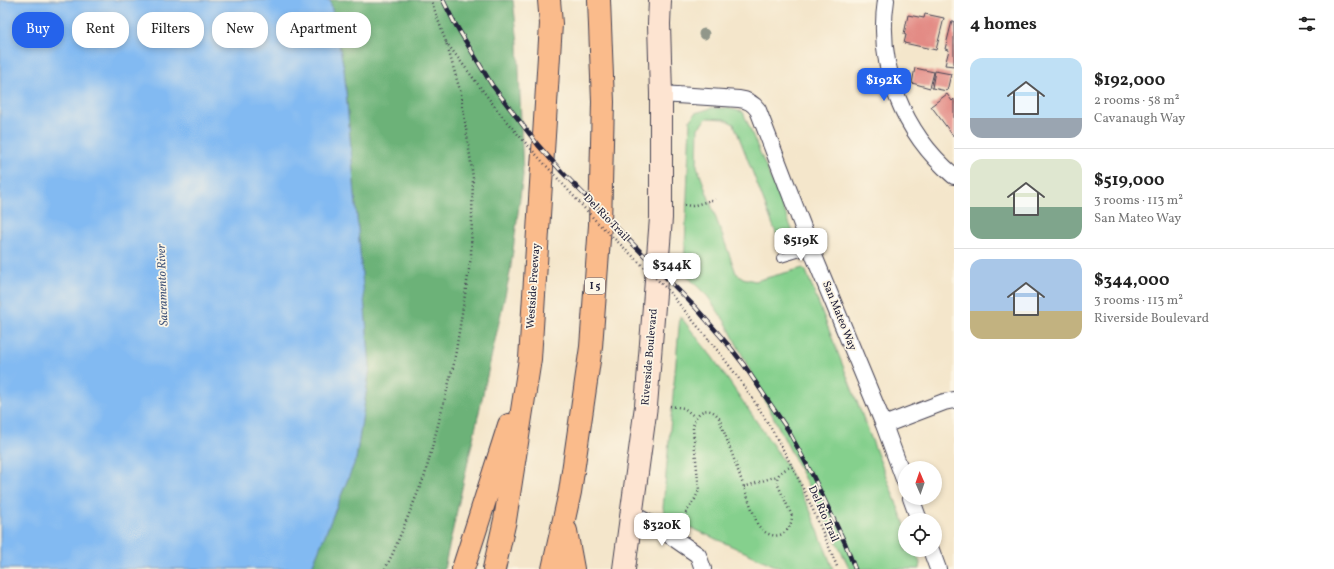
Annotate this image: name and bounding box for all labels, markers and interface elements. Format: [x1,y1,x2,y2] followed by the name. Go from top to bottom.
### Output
[12,12,64,48] chip: Buy
[72,12,129,48] chip: Rent
[137,12,204,48] chip: Filters
[212,12,268,48] chip: New
[276,12,371,48] chip: Apartment
[970,13,1037,36] text: 4 homes
[1296,13,1318,35] icon: filters
[856,68,912,102] pin: $192K
[1094,69,1165,92] text: $192,000
[866,72,902,90] text: $192K
[1002,74,1050,122] icon: home
[1094,92,1179,110] text: 2 rooms · 58 m²
[1094,110,1185,128] text: Cavanaugh Way
[1094,169,1165,192] text: $519,000
[1002,175,1050,223] icon: home
[580,191,632,245] street label: Del Rio Trail
[1094,192,1183,210] text: 3 rooms · 113 m²
[1094,210,1181,228] text: San Mateo Way
[773,228,829,262] pin: $519K
[783,232,819,250] text: $519K
[154,243,172,326] water label: Sacramento River
[524,243,544,329] street label: Westside Freeway
[644,253,700,287] pin: $344K
[652,257,692,275] text: $344K
[1094,269,1169,292] text: $344,000
[1002,275,1050,323] icon: home
[585,278,605,294] road number: I 5
[818,279,860,353] street label: San Mateo Way
[1094,292,1183,310] text: 3 rooms · 113 m²
[638,308,662,406] street label: Riverside Boulevard
[1094,310,1209,328] text: Riverside Boulevard
[898,461,942,505] north arrow
[898,461,942,557] map controls
[804,484,842,544] street label: Del Rio Trail
[634,513,690,547] pin: $320K
[898,513,942,557] button: locate
[643,517,681,535] text: $320K

